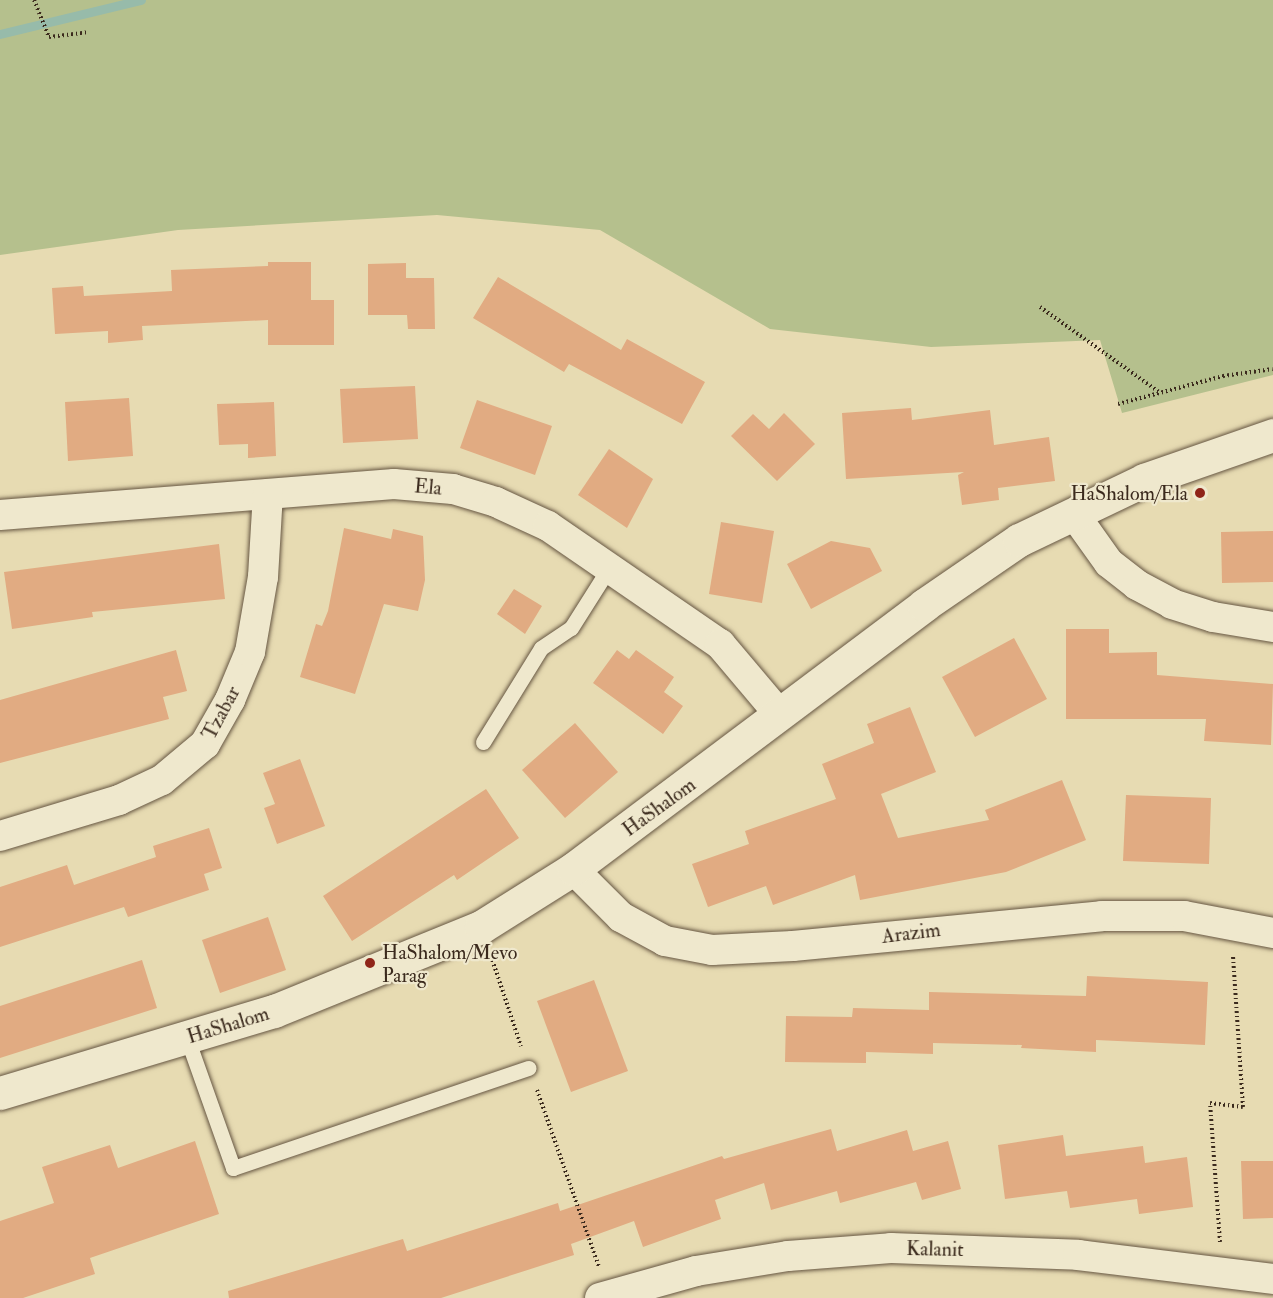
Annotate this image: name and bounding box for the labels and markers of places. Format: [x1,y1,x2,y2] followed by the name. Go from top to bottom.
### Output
[1070,481,1188,505] place label: HaShalom/Ela
[1193,486,1207,500] marker: HaShalom/Ela
[382,940,517,987] place label: HaShalom/Mevo Parag
[363,956,377,970] marker: HaShalom/Mevo Parag

